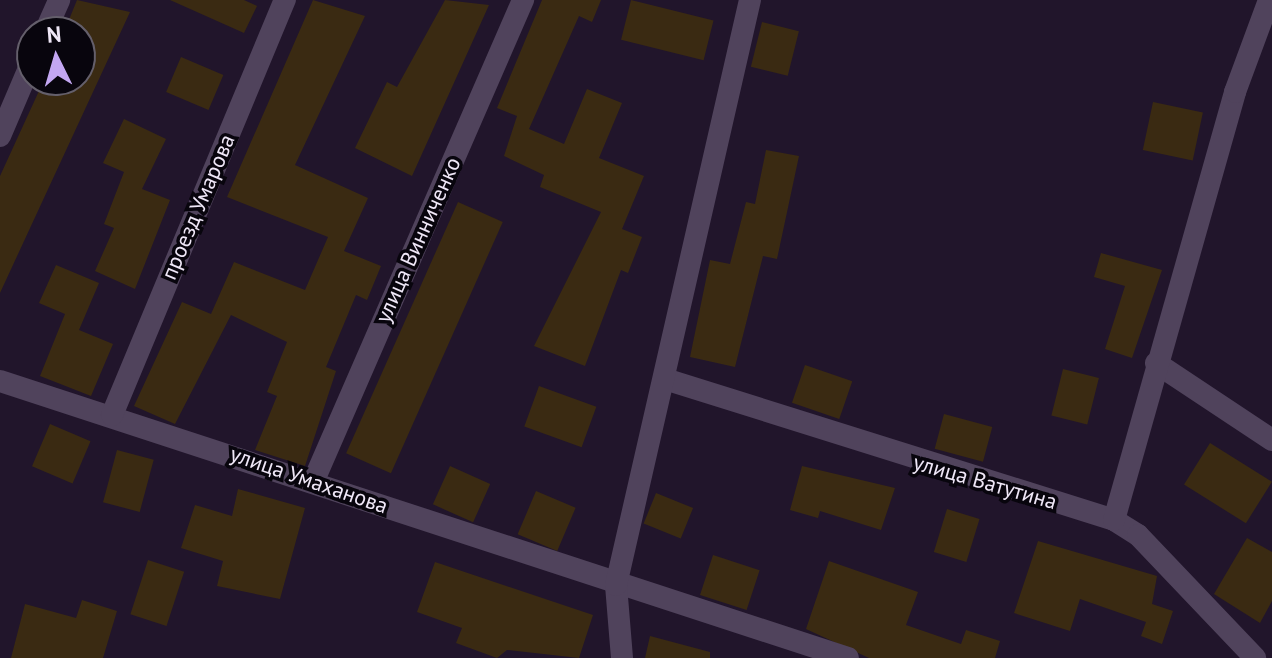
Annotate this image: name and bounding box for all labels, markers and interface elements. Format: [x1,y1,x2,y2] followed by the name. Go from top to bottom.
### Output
[16,16,96,96] north arrow
[46,20,63,49] text: N
[155,130,241,284] street label: проезд Умарова
[370,153,466,327] street label: улица Винниченко
[226,441,392,519] street label: улица Умаханова
[910,449,1060,515] street label: улица Ватутина

